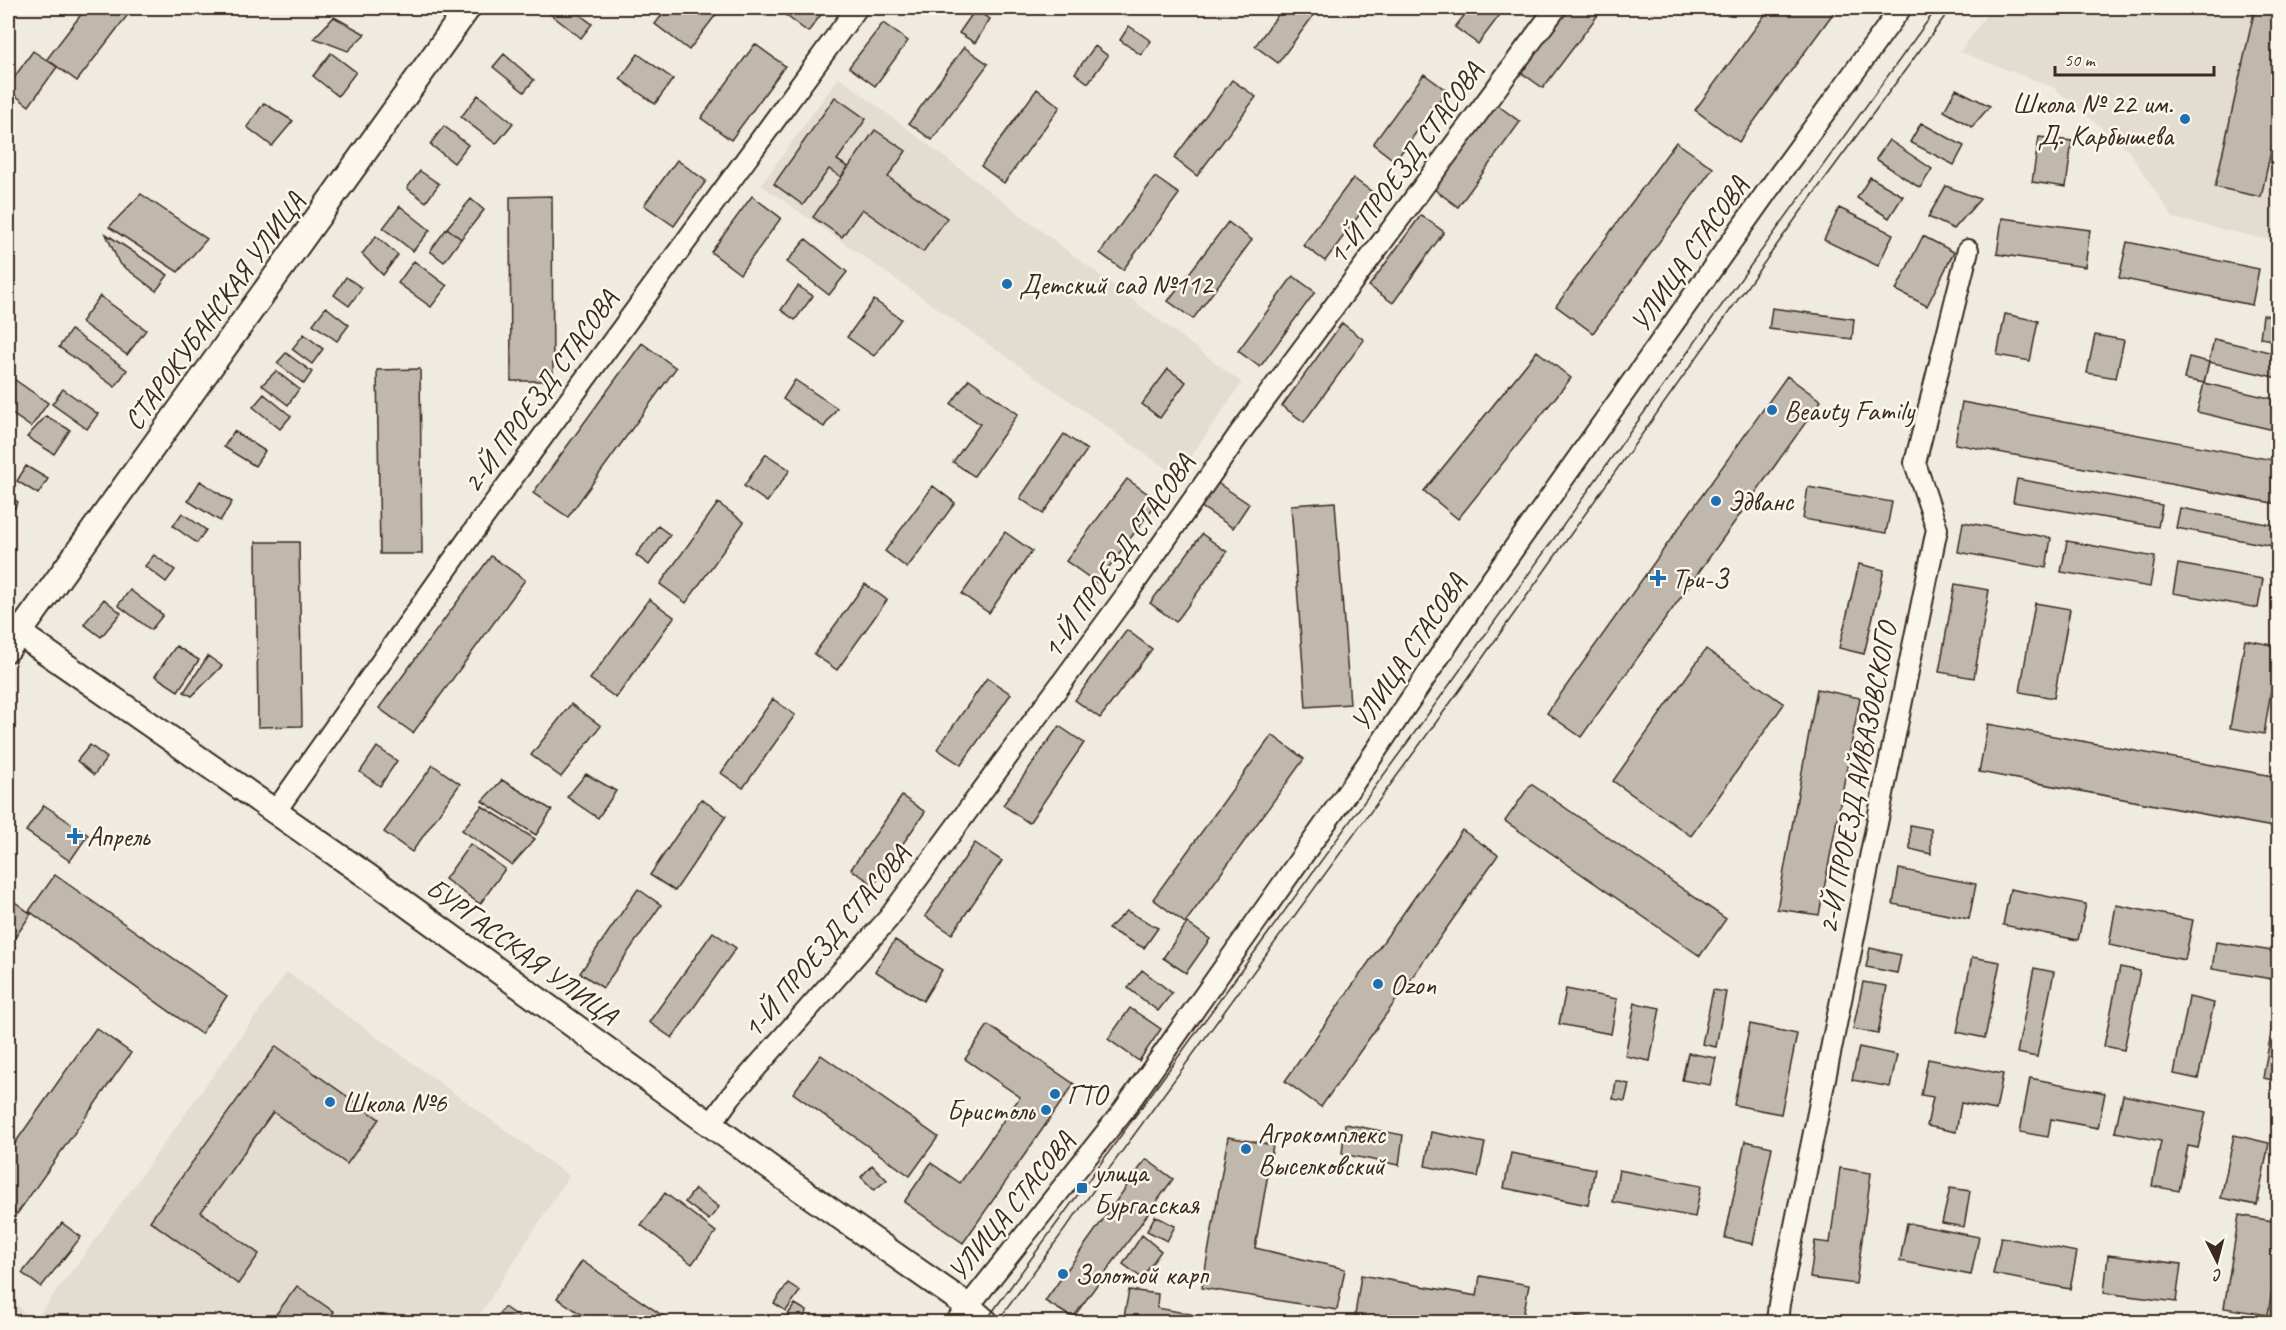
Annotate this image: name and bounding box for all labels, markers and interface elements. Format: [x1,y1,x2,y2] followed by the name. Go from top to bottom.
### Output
[2055,39,2214,77] scale bar
[2064,49,2097,71] text: 50 m
[1320,54,1491,271] street label: 1-Й ПРОЕЗД СТАСОВА
[2012,86,2175,153] place label: Школа № 22 им. Д. Карбышева
[2178,112,2192,126] marker: Школа № 22 им. Д. Карбышева
[1622,169,1756,339] street label: УЛИЦА СТАСОВА
[116,185,313,437] street label: СТАРОКУБАНСКАЯ УЛИЦА
[1019,267,1215,302] place label: Детский сад №112
[1000,277,1014,291] marker: Детский сад №112
[455,282,626,499] street label: 2-Й ПРОЕЗД СТАСОВА
[1784,393,1917,428] place label: Beauty Family
[1765,403,1779,417] marker: Beauty Family
[1034,446,1202,665] street label: 1-Й ПРОЕЗД СТАСОВА
[1728,484,1795,519] place label: Эдванс
[1709,494,1723,508] marker: Эдванс
[1672,561,1730,596] place label: Три-З
[1343,566,1474,737] street label: УЛИЦА СТАСОВА
[1649,569,1667,587] marker: Три-З
[1810,617,1905,936] street label: 2-Й ПРОЕЗД АЙВАЗОВСКОГО
[87,819,151,854] place label: Апрель
[68,829,82,843] marker: Апрель
[735,836,918,1045] street label: 1-Й ПРОЕЗД СТАСОВА
[420,870,626,1033] street label: БУРГАССКАЯ УЛИЦА
[1390,967,1436,1002] place label: Ozon
[1371,977,1385,991] marker: Ozon
[1067,1077,1110,1112] place label: ГТО
[342,1085,448,1120] place label: Школа №6
[1048,1087,1062,1101] marker: ГТО
[947,1093,1036,1128] place label: Бристоль
[323,1095,337,1109] marker: Школа №6
[1039,1103,1053,1117] marker: Бристоль
[1258,1116,1386,1183] place label: Агрокомплекс Выселковский
[940,1124,1082,1288] street label: УЛИЦА СТАСОВА
[1239,1142,1253,1156] marker: Агрокомплекс Выселковский
[1092,1155,1200,1222] place label: улица Бургасская
[1075,1181,1089,1195] marker: улица Бургасская
[2187,1231,2247,1291] north arrow
[1075,1257,1210,1292] place label: Золотой карп
[2211,1265,2223,1286] text: С
[1056,1267,1070,1281] marker: Золотой карп

